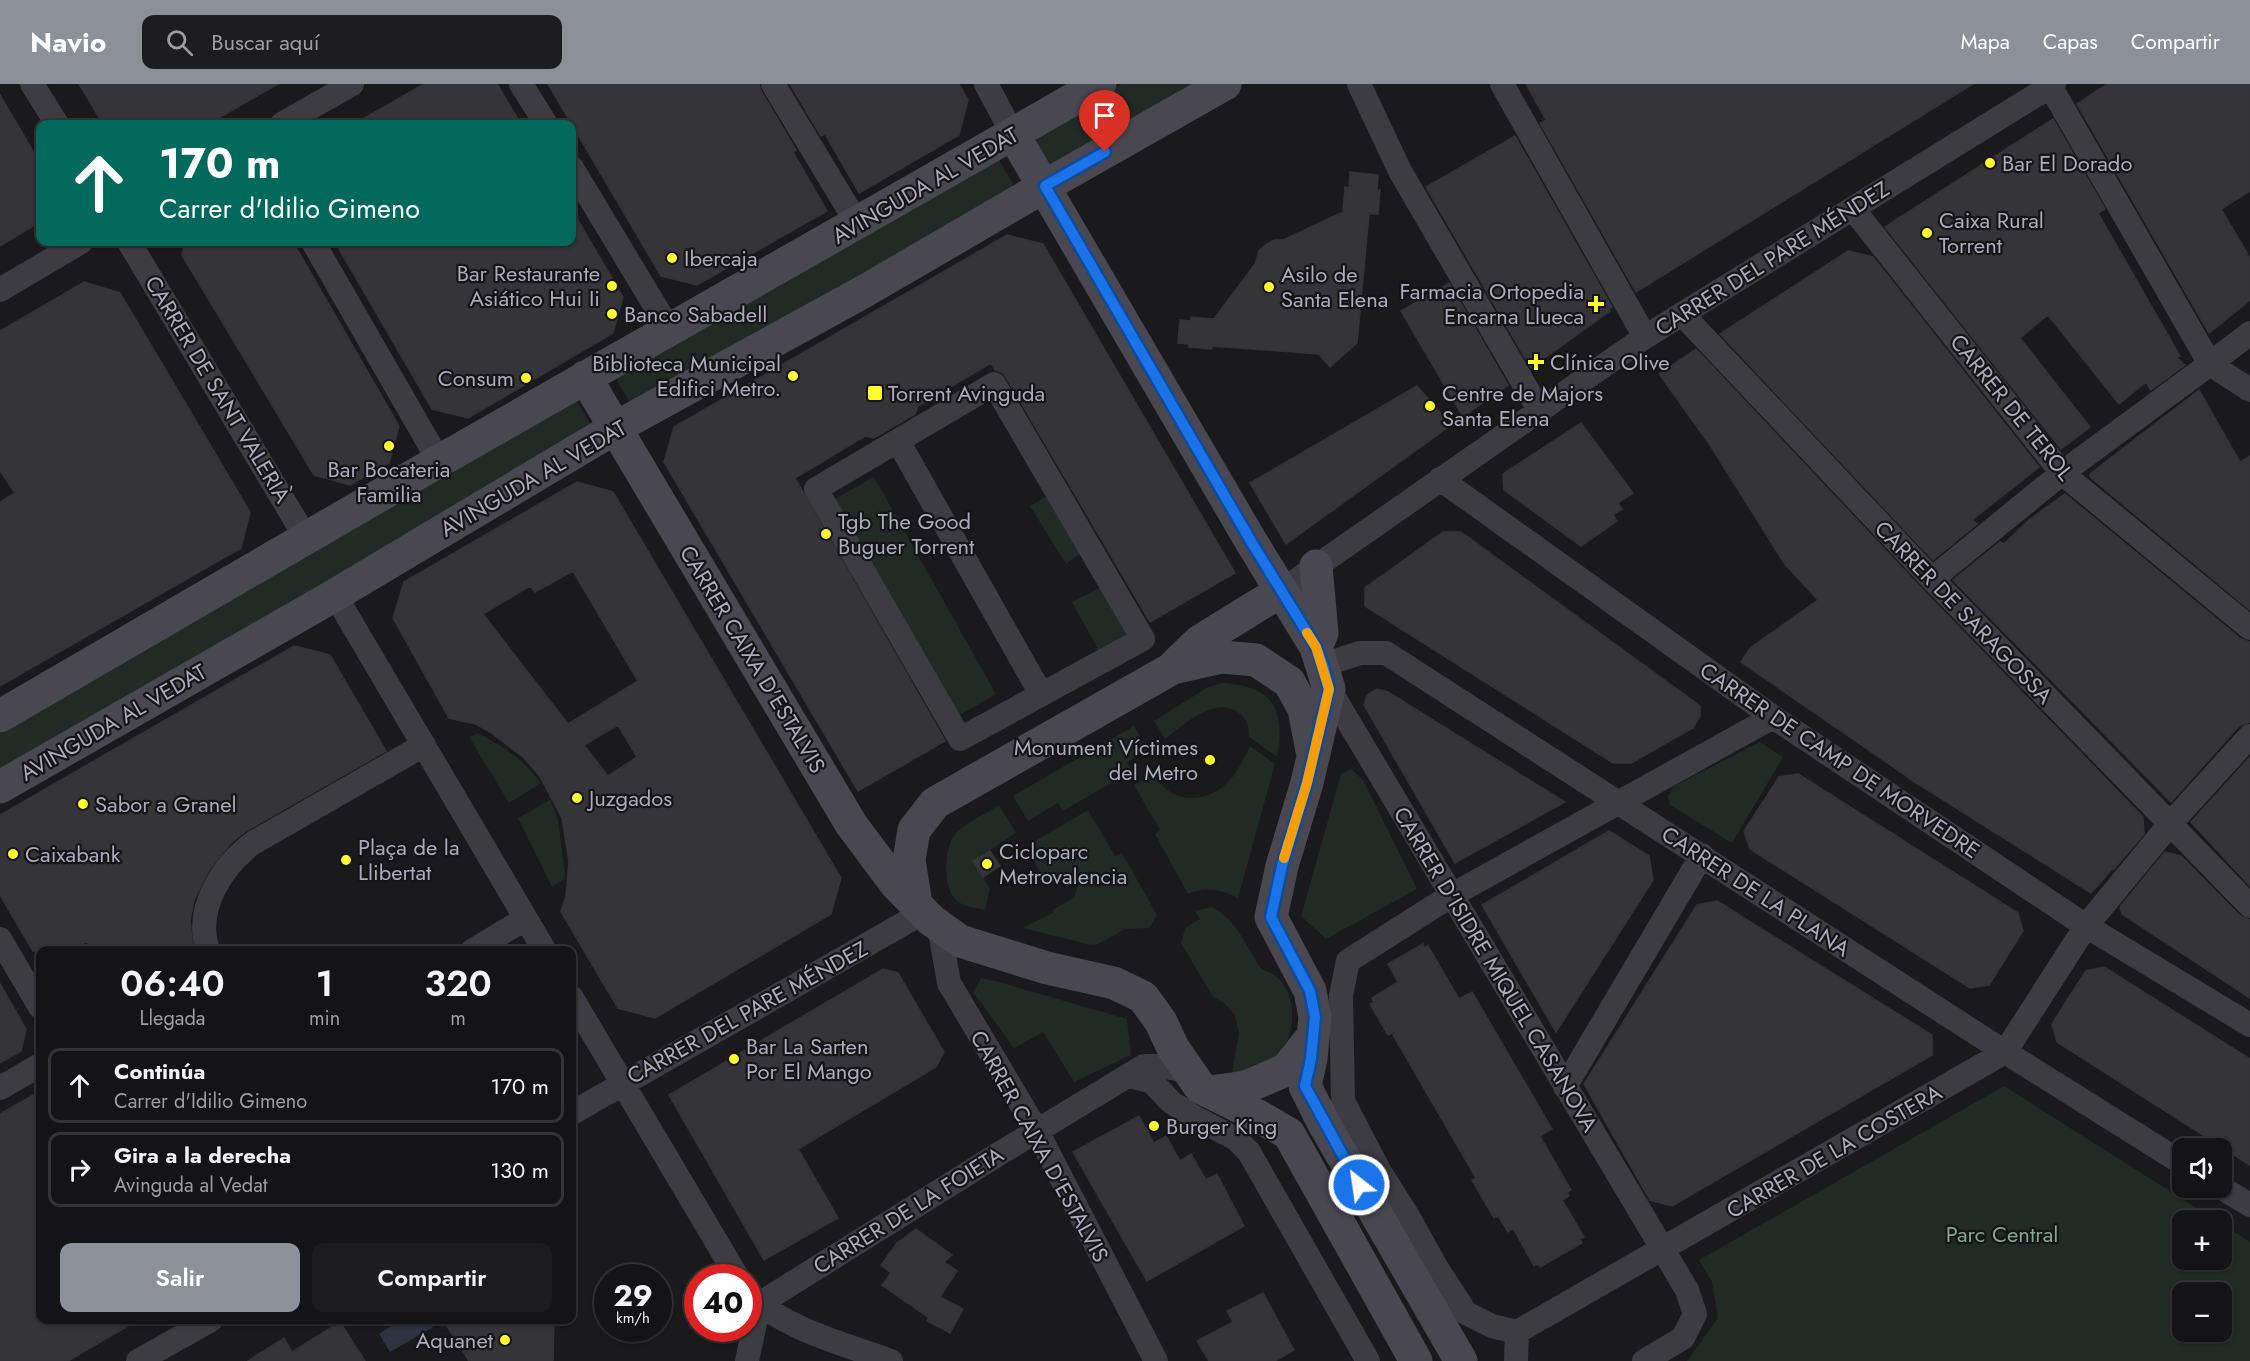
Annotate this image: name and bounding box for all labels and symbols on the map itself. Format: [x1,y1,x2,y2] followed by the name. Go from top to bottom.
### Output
[1079,90,1130,152] pin
[826,118,1025,252] street label: AVINGUDA AL VEDAT
[2002,147,2132,179] place label: Bar El Dorado
[1983,156,1997,170] marker: Bar El Dorado
[1649,173,1895,343] street label: CARRER DEL PARE MÉNDEZ
[1939,204,2044,261] place label: Caixa Rural Torrent
[1920,226,1934,240] marker: Caixa Rural Torrent
[684,242,758,274] place label: Ibercaja
[665,251,679,265] marker: Ibercaja
[457,257,600,314] place label: Bar Restaurante Asiático Hui Ii
[1281,258,1388,315] place label: Asilo de Santa Elena
[137,269,299,509] street label: CARRER DE SANT VALERIÀ
[1399,275,1584,332] place label: Farmacia Ortopedia Encarna Llueca
[605,279,619,293] marker: Bar Restaurante Asiático Hui Ii
[1262,280,1276,294] marker: Asilo de Santa Elena
[1589,297,1603,311] marker: Farmacia Ortopedia Encarna Llueca
[624,298,767,330] place label: Banco Sabadell
[605,307,619,321] marker: Banco Sabadell
[1943,327,2081,487] street label: CARRER DE TEROL
[1550,346,1670,378] place label: Clínica Olive
[592,347,781,404] place label: Biblioteca Municipal Edifici Metro.
[1527,353,1545,371] marker: Clínica Olive
[438,362,514,394] place label: Consum
[786,369,800,383] marker: Biblioteca Municipal Edifici Metro.
[519,371,533,385] marker: Consum
[888,377,1045,409] place label: Torrent Avinguda
[1442,377,1603,434] place label: Centre de Majors Santa Elena
[866,384,884,402] marker: Torrent Avinguda
[1423,399,1437,413] marker: Centre de Majors Santa Elena
[434,411,633,545] street label: AVINGUDA AL VEDAT
[382,439,396,453] marker: Bar Bocateria Familia
[328,453,450,510] place label: Bar Bocateria Familia
[838,505,975,562] place label: Tgb The Good Buguer Torrent
[1868,513,2061,711] street label: CARRER DE SARAGOSSA
[819,527,833,541] marker: Tgb The Good Buguer Torrent
[672,539,834,779] street label: CARRER CAIXA D'ESTALVIS
[1694,654,1986,866] street label: CARRER DE CAMP DE MORVEDRE
[14,655,213,789] street label: AVINGUDA AL VEDAT
[1014,731,1198,788] place label: Monument Víctimes del Metro
[1203,753,1217,767] marker: Monument Víctimes del Metro
[586,782,672,814] place label: Juzgados
[95,788,237,820] place label: Sabor a Granel
[570,791,584,805] marker: Juzgados
[76,797,90,811] marker: Sabor a Granel
[1386,800,1606,1138] street label: CARRER D'ISIDRE MIQUEL CASANOVA
[1655,818,1857,964] street label: CARRER DE LA PLANA
[358,831,460,888] place label: Plaça de la Llibertat
[999,835,1127,892] place label: Cicloparc Metrovalencia
[25,838,121,870] place label: Caixabank
[6,847,20,861] marker: Caixabank
[339,853,353,867] marker: Plaça de la Llibertat
[980,857,994,871] marker: Cicloparc Metrovalencia
[621,932,873,1092] street label: CARRER DEL PARE MÉNDEZ
[963,1024,1117,1268] street label: CARRER CAIXA D'ESTALVIS
[746,1030,872,1087] place label: Bar La Sarten Por El Mango
[727,1052,741,1066] marker: Bar La Sarten Por El Mango
[1720,1076,1948,1226] street label: CARRER DE LA COSTERA
[1166,1110,1277,1142] place label: Burger King
[1147,1119,1161,1133] marker: Burger King
[807,1138,1010,1282] street label: CARRER DE LA FOIETA
[1327,1153,1391,1217] position arrow
[1946,1218,2058,1250] park label: Parc Central
[684,1264,762,1342] speed limit sign: 40
[416,1324,494,1356] place label: Aquanet
[498,1333,512,1347] marker: Aquanet

